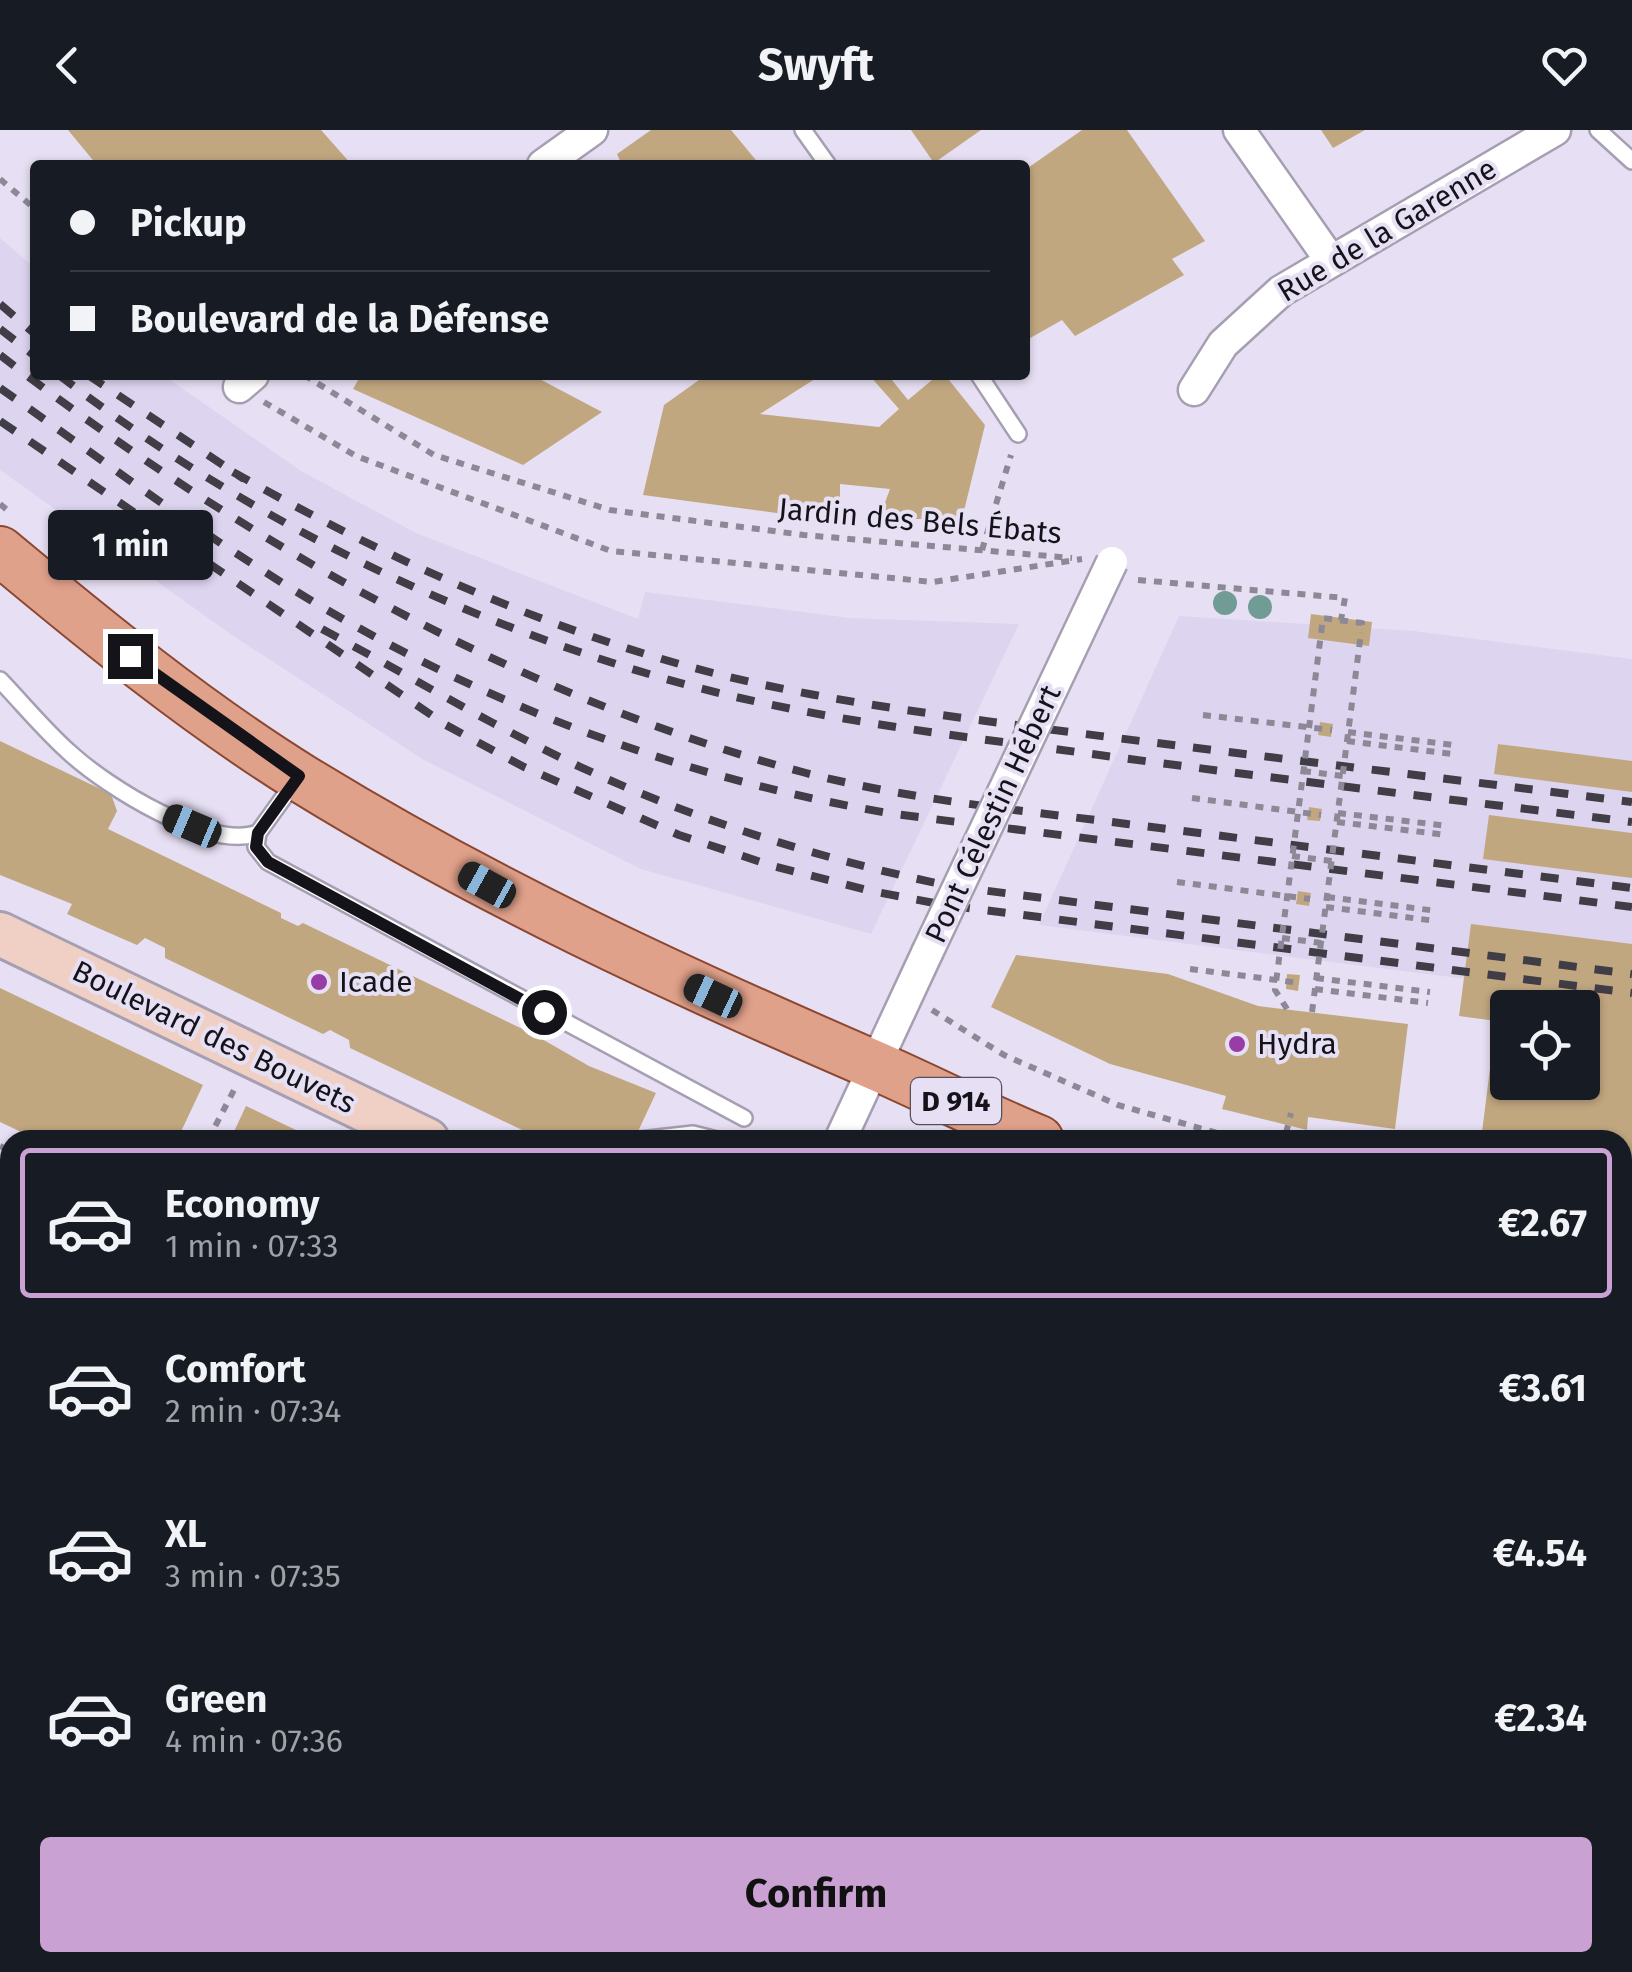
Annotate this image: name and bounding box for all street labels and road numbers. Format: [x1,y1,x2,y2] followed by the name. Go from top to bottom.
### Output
[1271,150,1503,310] street label: Rue de la Garenne
[777,491,1063,551] street label: Jardin des Bels Ébats
[917,679,1069,949] street label: Pont Célestin Hébert
[67,953,361,1121] street label: Boulevard des Bouvets
[911,1078,1001,1124] road number: D 914

